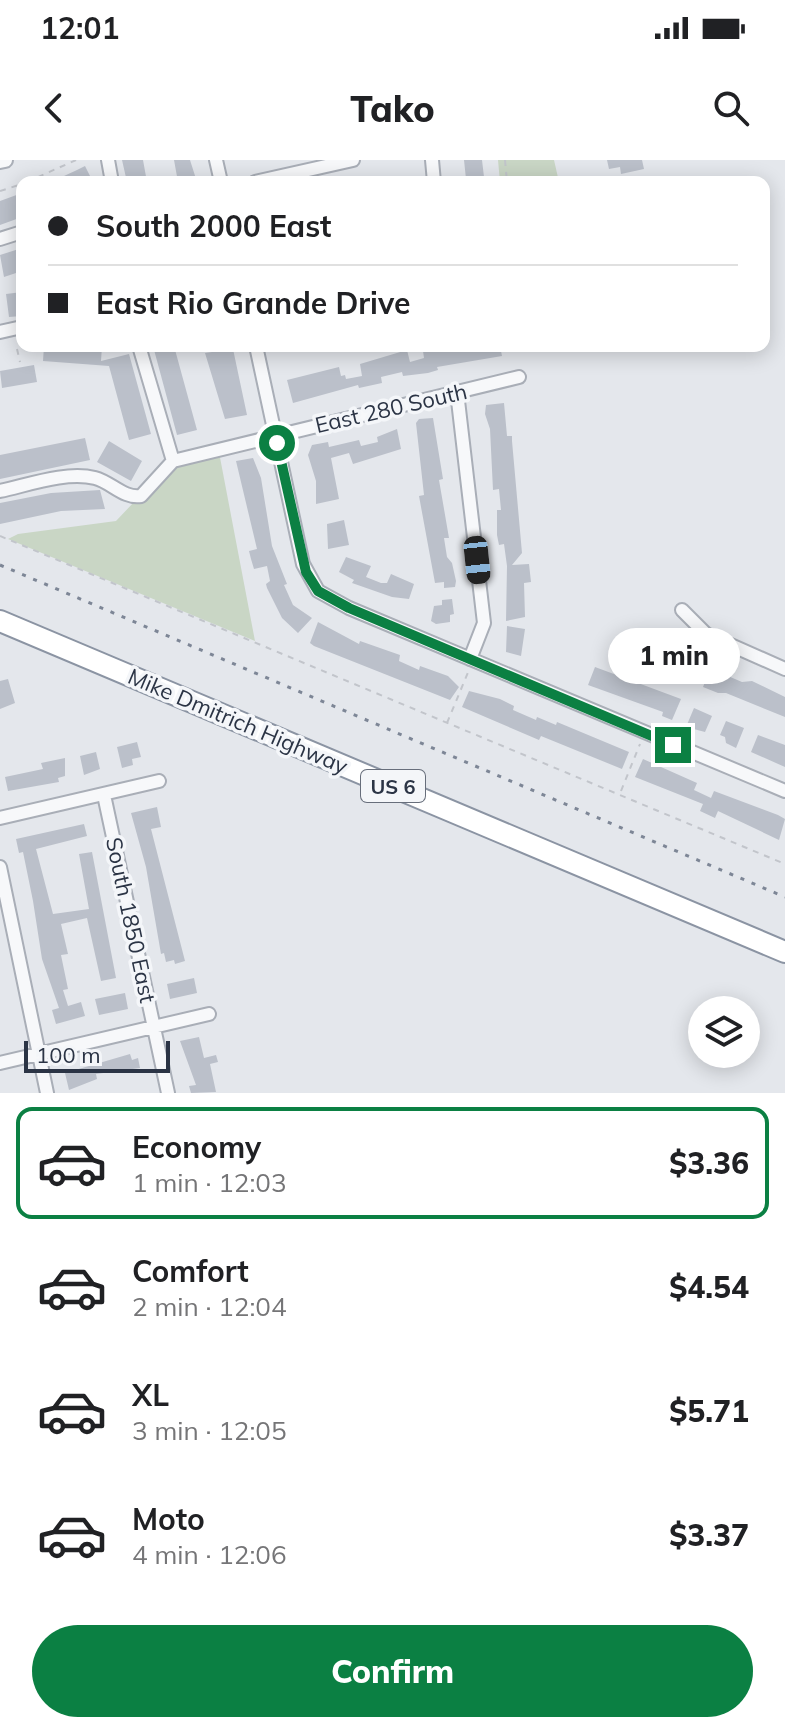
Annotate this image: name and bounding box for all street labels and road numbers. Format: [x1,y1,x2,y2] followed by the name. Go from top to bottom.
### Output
[312,377,470,439] street label: East 280 South
[124,662,352,780] street label: Mike Dmitrich Highway
[361,770,425,802] road number: US 6
[100,835,162,1006] street label: South 1850 East

